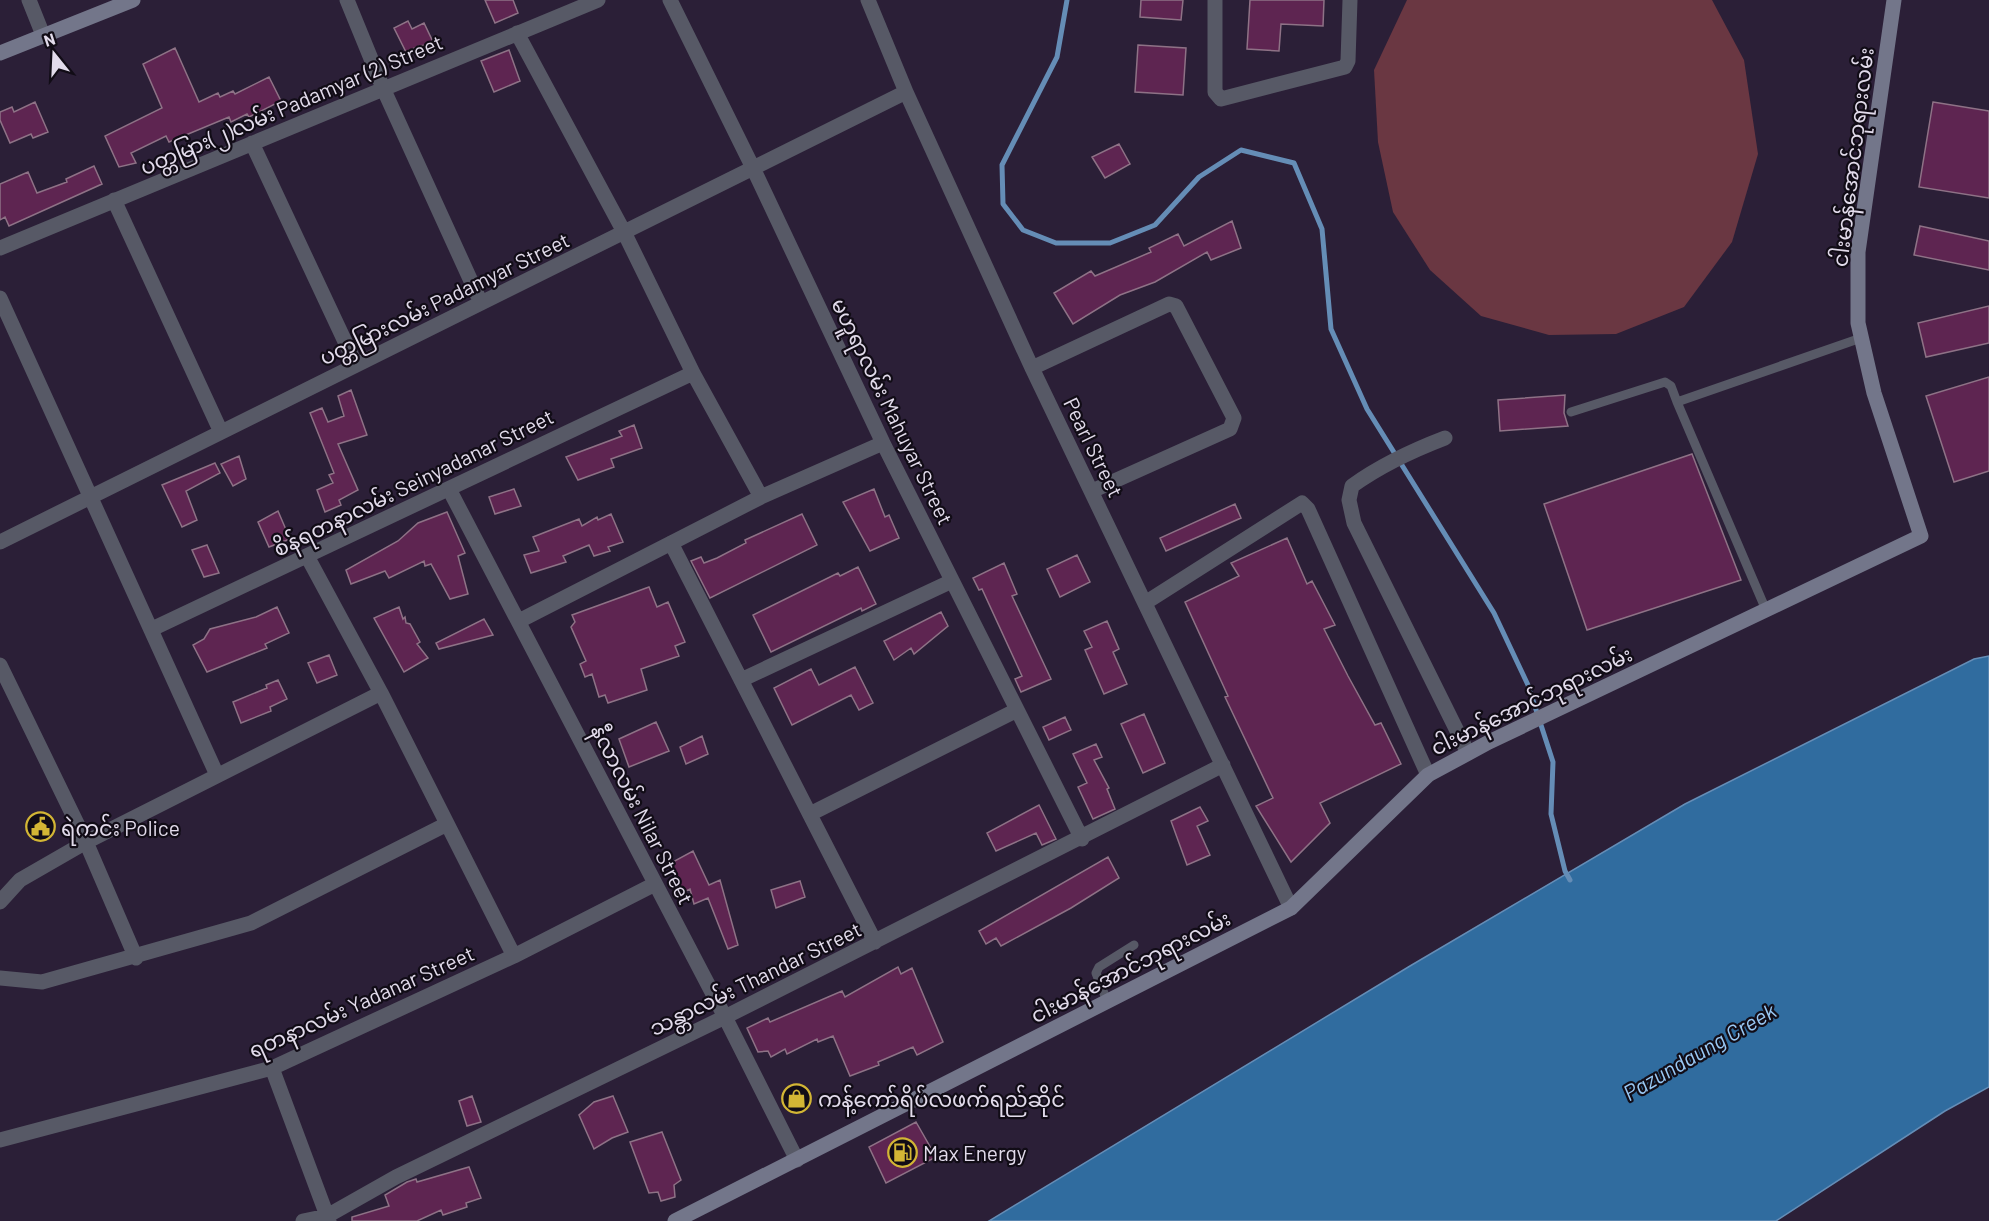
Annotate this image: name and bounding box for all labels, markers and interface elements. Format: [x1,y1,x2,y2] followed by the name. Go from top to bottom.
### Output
[24,24,84,84] north arrow
[135,27,448,185] street label: ပတ္တမြား(၂)လမ်း Padamyar (2) Street
[41,29,57,50] text: N
[1824,46,1884,269] street label: ငါးမာန်အောင်ဘုရားလမ်း
[314,225,576,375] street label: ပတ္တမြားလမ်း Padamyar Street
[822,293,961,531] street label: မဟူရာလမ်း Mahuyar Street
[1059,393,1129,501] street label: Pearl Street
[268,401,560,566] street label: စိန်ရတနာလမ်း Seinyadanar Street
[1425,639,1638,765] street label: ငါးမာန်အောင်ဘုရားလမ်း
[581,719,701,911] street label: နီလာလမ်း Nilar Street
[24,811,56,843] public building icon: ရဲကင်း Police
[61,813,180,846] place label: ရဲကင်း Police
[1025,903,1237,1033] street label: ငါးမာန်အောင်ဘုရားလမ်း
[644,914,868,1046] street label: သန္တာလမ်း Thandar Street
[244,938,480,1068] street label: ရတနာလမ်း Yadanar Street
[1618,997,1780,1105] water label: Pazundaung Creek
[781,1082,813,1114] shop icon: ကန့်ကော်ရိပ်လဖက်ရည်ဆိုင်
[818,1084,1065,1117] place label: ကန့်ကော်ရိပ်လဖက်ရည်ဆိုင်
[886,1136,918,1168] fuel station icon: Max Energy
[923,1140,1027,1165] place label: Max Energy

